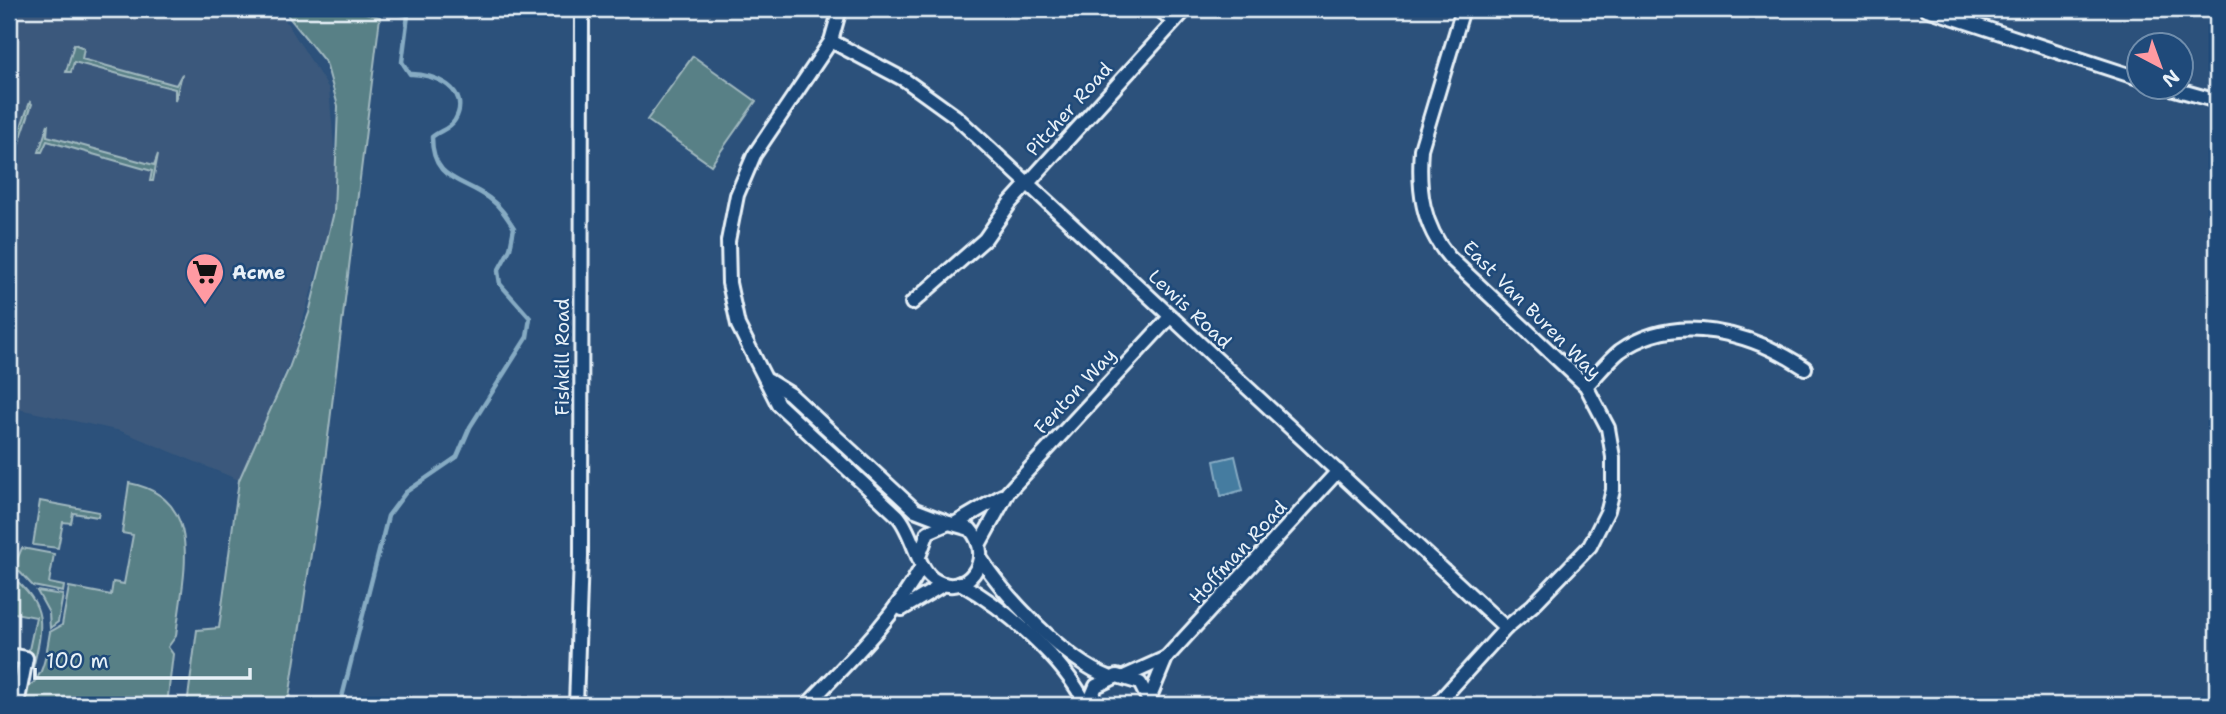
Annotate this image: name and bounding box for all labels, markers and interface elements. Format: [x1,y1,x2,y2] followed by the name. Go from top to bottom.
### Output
[2124,32,2194,102] north arrow
[1020,57,1118,161] street label: Pitcher Road
[2157,64,2185,93] text: N
[1457,235,1607,385] street label: East Van Buren Way
[184,251,226,306] supermarket icon: Acme
[232,260,286,285] place label: Acme
[1143,264,1237,354] street label: Lewis Road
[550,298,575,416] street label: Fishkill Road
[1029,343,1121,439] street label: Fenton Way
[1184,495,1292,609] street label: Hoffman Road
[35,637,250,681] scale bar
[46,647,109,675] text: 100 m

